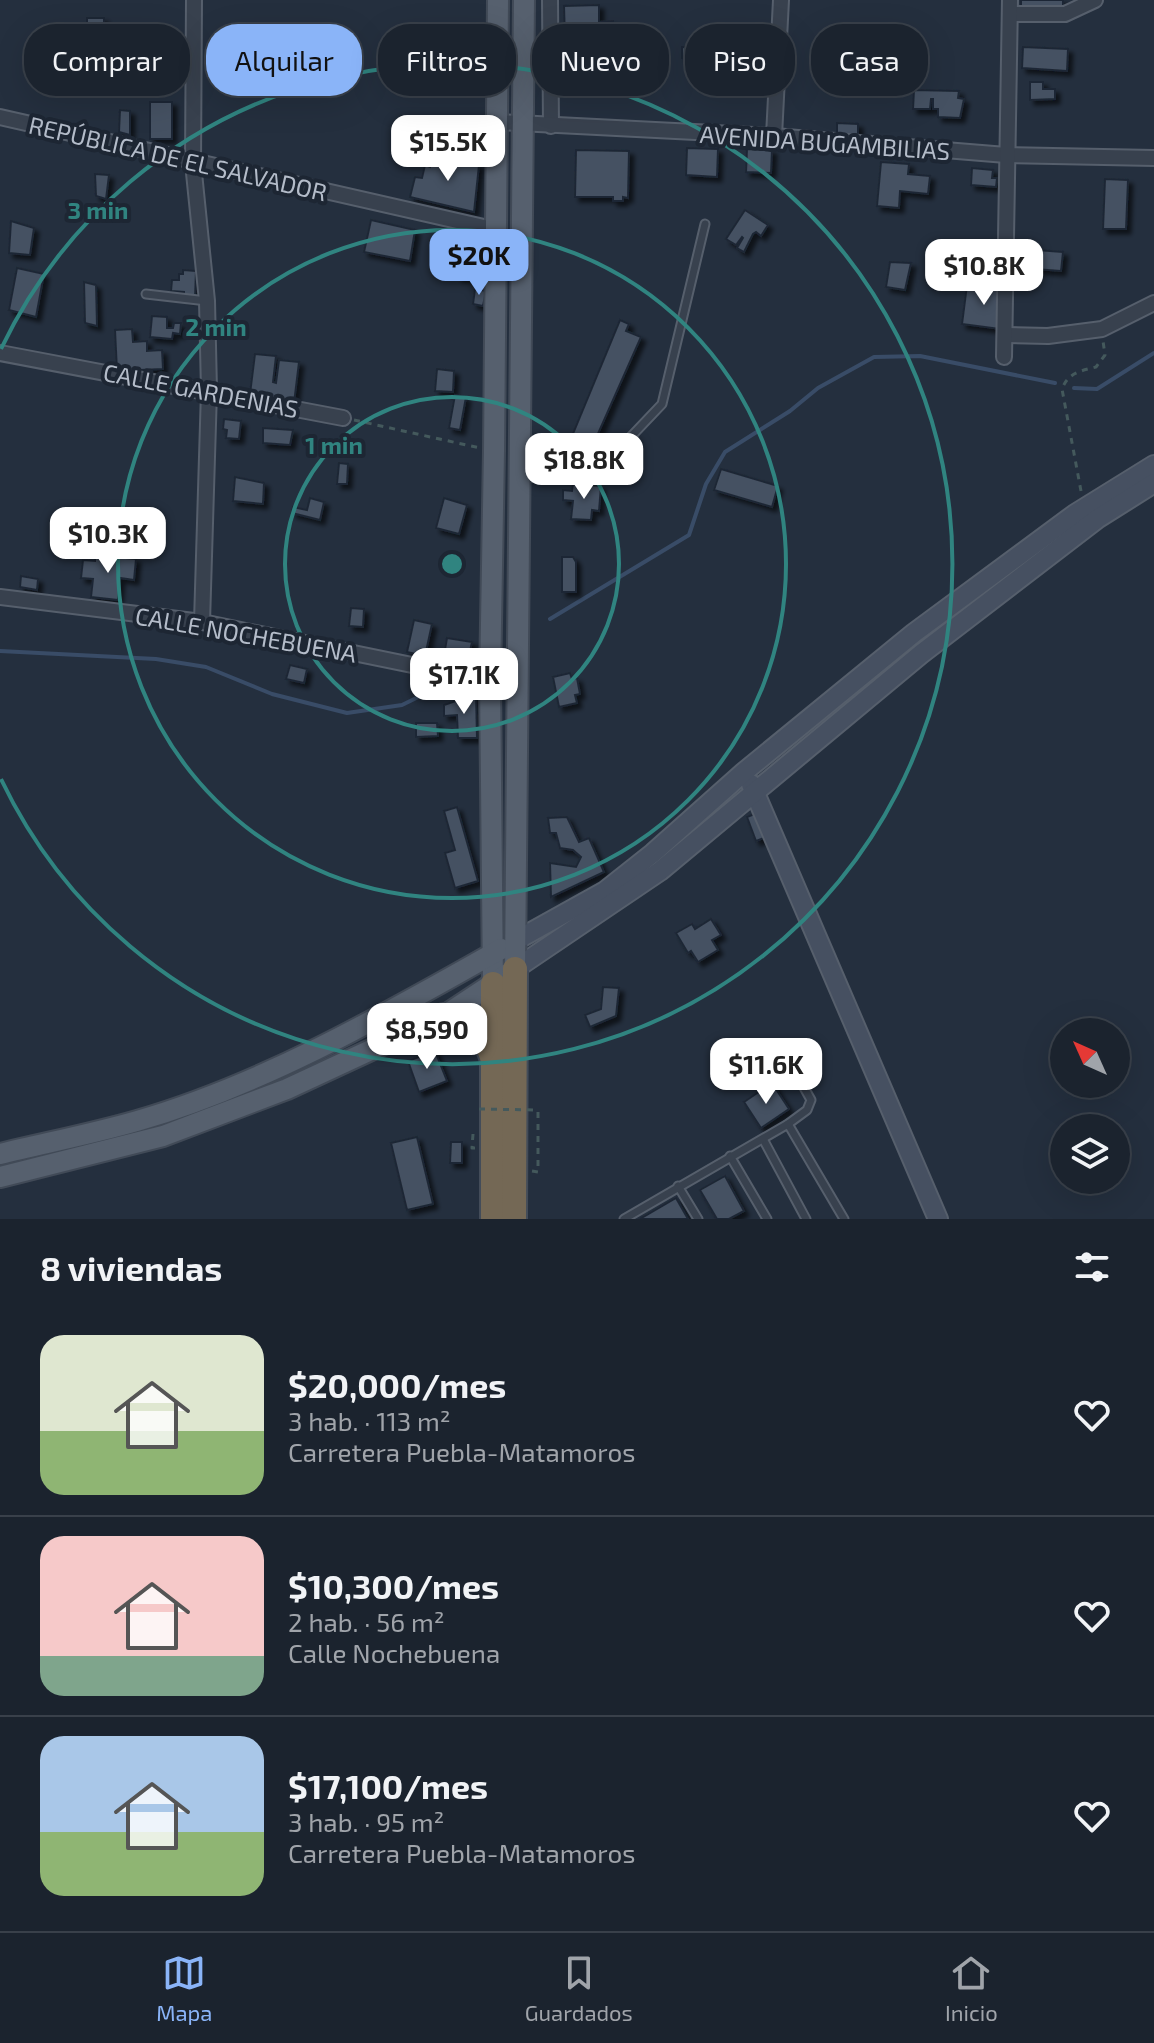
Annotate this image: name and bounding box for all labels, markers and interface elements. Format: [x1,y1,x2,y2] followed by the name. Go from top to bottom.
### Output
[24,24,190,96] chip: Comprar
[206,24,362,96] chip: Alquilar
[378,24,516,96] chip: Filtros
[532,24,669,96] chip: Nuevo
[685,24,795,96] chip: Piso
[811,24,928,96] chip: Casa
[26,110,330,206] street label: REPÚBLICA DE EL SALVADOR
[383,115,513,183] pin: $15.5K
[699,119,951,165] street label: AVENIDA BUGAMBILIAS
[409,125,487,156] text: $15.5K
[68,195,128,224] text: 3 min
[432,229,526,297] pin: $20K
[447,239,511,270] text: $20K
[919,239,1049,307] pin: $10.8K
[943,249,1025,280] text: $10.8K
[185,312,247,341] text: 2 min
[101,357,301,423] street label: CALLE GARDENIAS
[305,430,363,459] text: 1 min
[519,433,649,501] pin: $18.8K
[543,443,625,474] text: $18.8K
[43,507,173,575] pin: $10.3K
[68,517,148,548] text: $10.3K
[438,550,466,578] centre of rings
[133,600,359,668] street label: CALLE NOCHEBUENA
[399,648,529,716] pin: $17.1K
[428,658,500,689] text: $17.1K
[362,1003,492,1071] pin: $8,590
[385,1013,469,1044] text: $8,590
[1050,1018,1130,1098] north arrow
[1050,1018,1130,1194] map controls
[701,1038,831,1106] pin: $11.6K
[728,1048,804,1079] text: $11.6K
[1050,1114,1130,1194] button: layers
[1070,1245,1114,1289] icon: filters
[40,1247,222,1288] text: 8 viviendas
[288,1364,506,1405] text: $20,000/mes
[104,1367,200,1463] icon: home
[1070,1393,1114,1437] icon: heart
[288,1405,451,1436] text: 3 hab. · 113 m²
[288,1436,635,1467] text: Carretera Puebla-Matamoros
[288,1565,499,1606] text: $10,300/mes
[104,1568,200,1664] icon: home
[1070,1594,1114,1638] icon: heart
[288,1606,444,1637] text: 2 hab. · 56 m²
[288,1637,500,1668] text: Calle Nochebuena
[288,1765,488,1806] text: $17,100/mes
[104,1768,200,1864] icon: home
[1070,1794,1114,1838] icon: heart
[288,1806,444,1837] text: 3 hab. · 95 m²
[288,1837,635,1868] text: Carretera Puebla-Matamoros
[156,1951,212,2025] tab: Mapa
[525,1951,633,2025] tab: Guardados
[945,1951,998,2025] tab: Inicio

